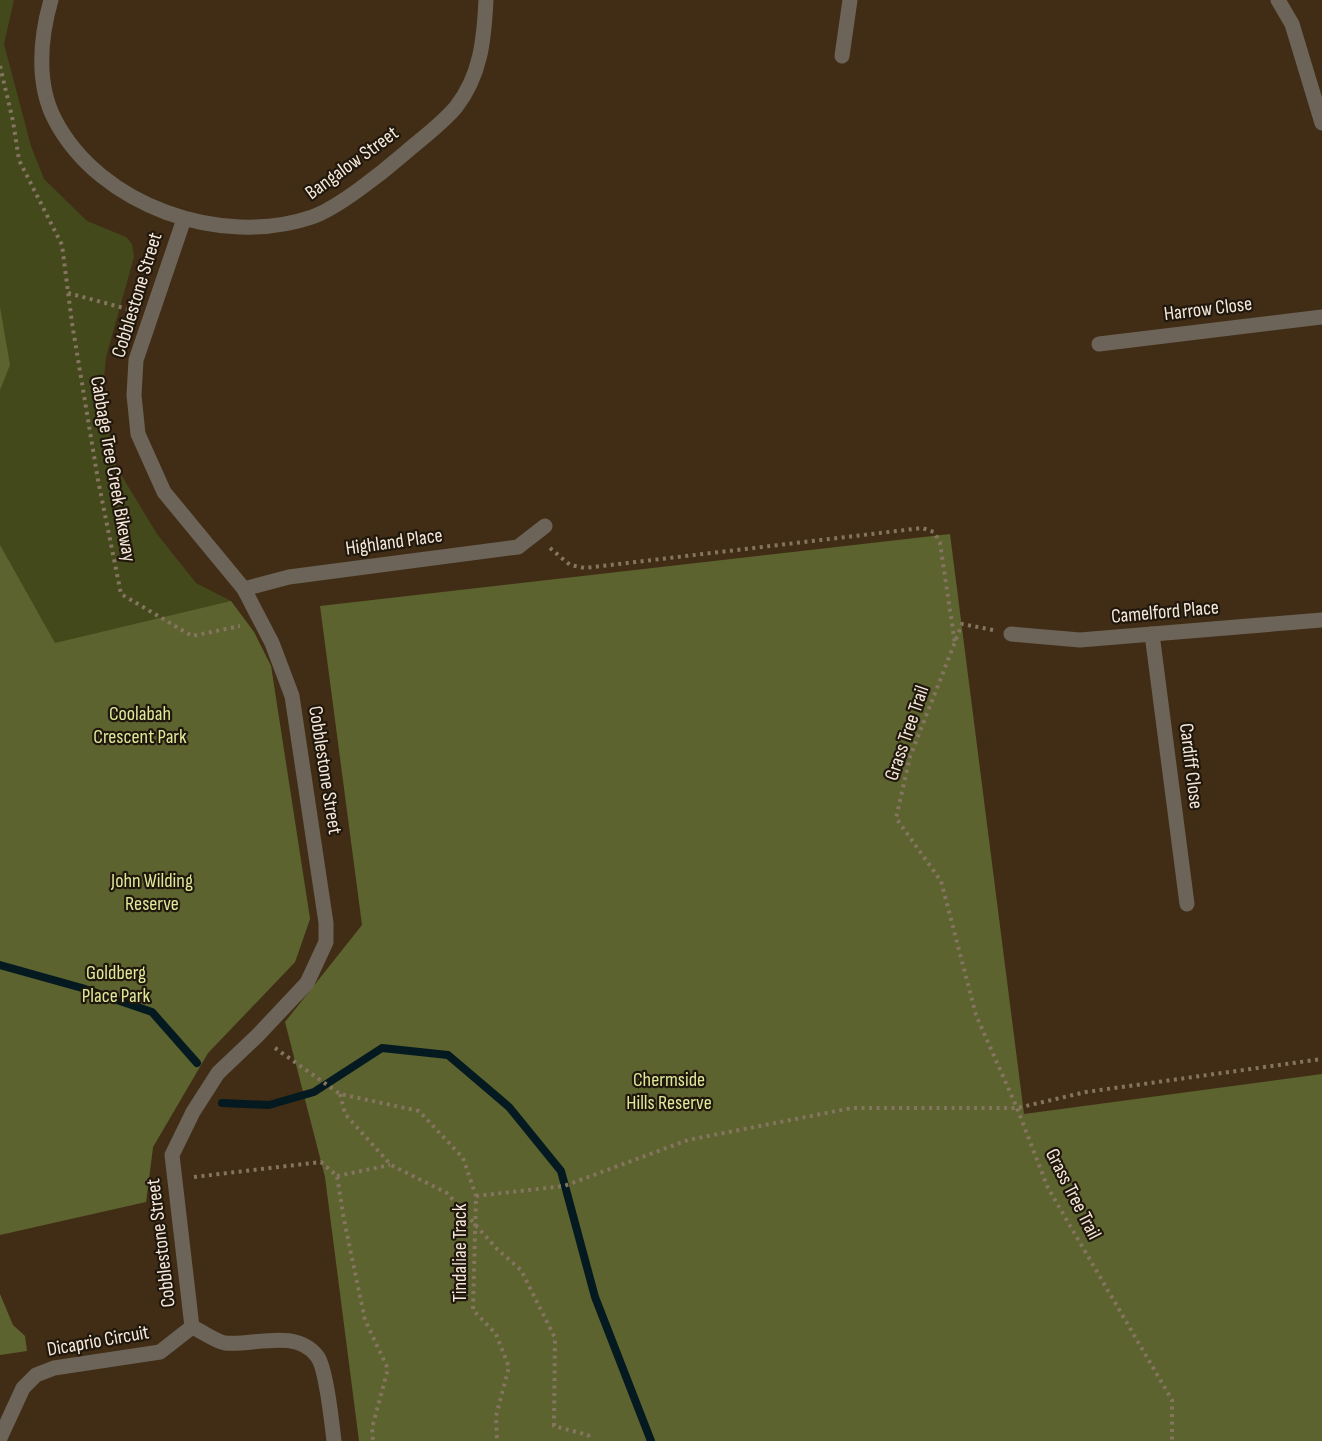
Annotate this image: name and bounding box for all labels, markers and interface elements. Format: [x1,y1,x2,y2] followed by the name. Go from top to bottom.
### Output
[301,121,403,205] street label: Bangalow Street
[107,230,167,360] street label: Cobblestone Street
[1163,292,1253,326] street label: Harrow Close
[85,374,141,564] street label: Cabbage Tree Creek Bikeway
[344,523,444,561] street label: Highland Place
[1110,595,1220,629] street label: Camelford Place
[880,682,934,784] street label: Grass Tree Trail
[93,702,187,749] park label: Coolabah Crescent Park
[303,704,347,836] street label: Cobblestone Street
[1174,722,1208,810] street label: Cardiff Close
[110,869,193,916] park label: John Wilding Reserve
[82,961,150,1008] park label: Goldberg Place Park
[626,1068,712,1115] park label: Chermside Hills Reserve
[1040,1144,1106,1244] street label: Grass Tree Trail
[141,1177,181,1309] street label: Cobblestone Street
[448,1203,472,1302] street label: Tindaliae Track
[45,1320,151,1362] street label: Dicaprio Circuit

